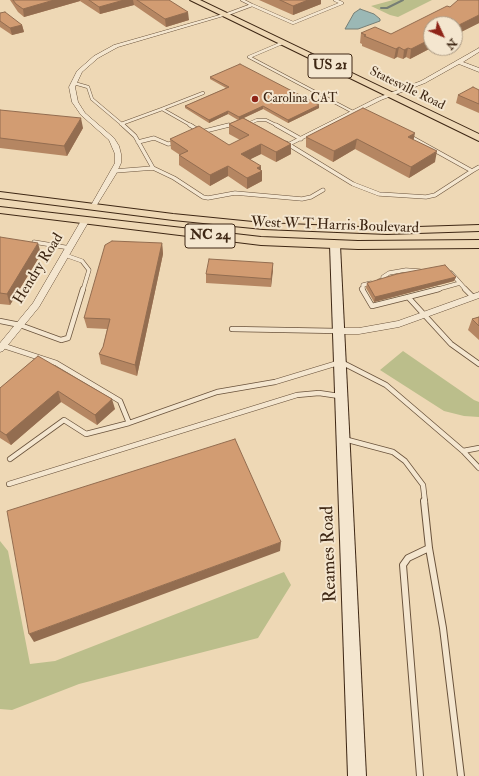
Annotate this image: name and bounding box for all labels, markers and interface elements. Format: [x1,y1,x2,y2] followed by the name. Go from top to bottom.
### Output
[423,16,463,56] north arrow
[443,36,459,52] text: N
[308,54,352,78] road number: US 21
[367,64,447,114] street label: Statesville Road
[263,91,337,107] place label: Carolina CAT
[250,94,260,104] marker: Carolina CAT
[251,214,419,238] street label: West W T Harris Boulevard
[185,224,235,248] road number: NC 24
[10,230,68,308] street label: Hendry Road
[318,505,342,603] street label: Reames Road

